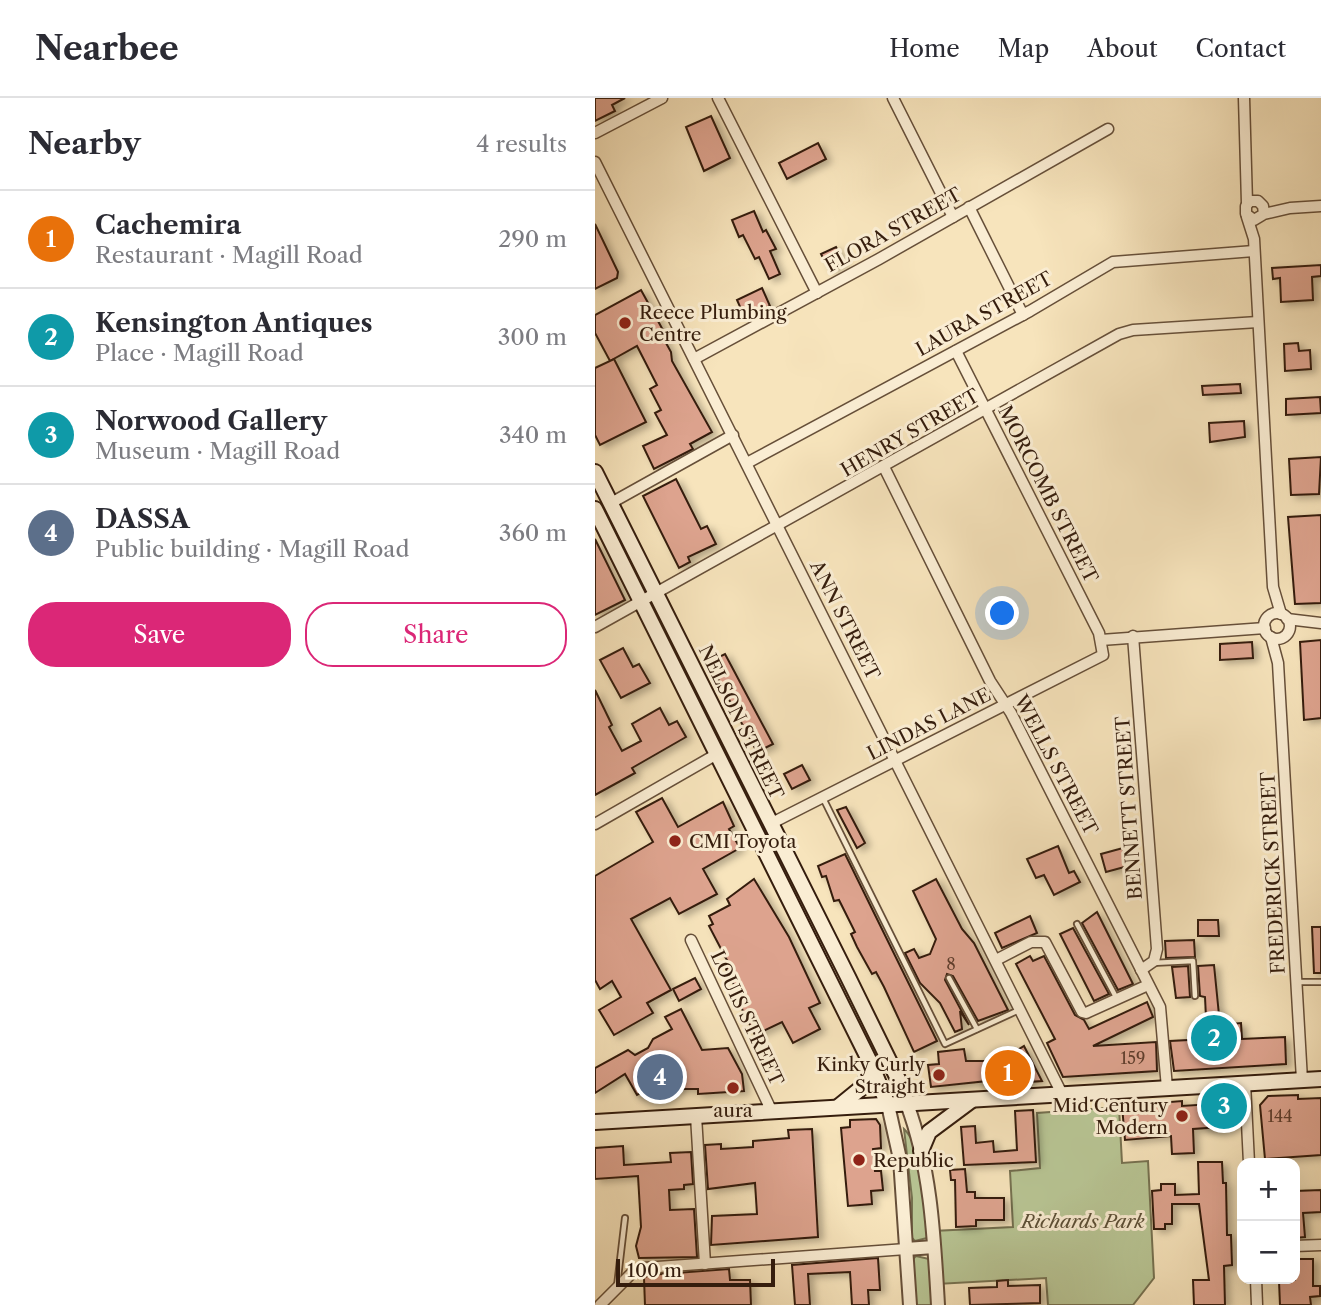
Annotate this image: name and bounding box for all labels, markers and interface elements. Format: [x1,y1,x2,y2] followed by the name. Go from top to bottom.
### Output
[35,28,179,69] text: Nearbee
[889,34,960,63] text: Home
[998,34,1049,63] text: Map
[1087,34,1158,63] text: About
[1196,34,1286,63] text: Contact
[28,125,141,162] text: Nearby
[476,130,567,158] text: 4 results
[821,183,966,277] street label: FLORA STREET
[95,209,241,241] text: Cachemira
[46,225,56,253] text: 1
[498,225,567,253] text: 290 m
[95,241,363,269] text: Restaurant · Magill Road
[912,267,1057,361] street label: LAURA STREET
[639,301,787,346] place label: Reece Plumbing Centre
[95,307,373,339] text: Kensington Antiques
[617,315,633,331] marker: Reece Plumbing Centre
[44,323,58,351] text: 2
[498,323,567,351] text: 300 m
[95,339,304,367] text: Place · Magill Road
[837,384,984,482] street label: HENRY STREET
[993,401,1103,587] street label: MORCOMB STREET
[95,405,327,437] text: Norwood Gallery
[45,421,58,449] text: 3
[499,421,567,449] text: 340 m
[95,437,340,465] text: Museum · Magill Road
[95,503,189,535] text: DASSA
[44,519,58,547] text: 4
[499,519,567,547] text: 360 m
[95,535,409,563] text: Public building · Magill Road
[805,556,885,684] street label: ANN STREET
[985,596,1019,630] your location
[28,602,291,667] button: Save
[305,602,567,667] button: Share
[694,641,789,804] street label: NELSON STREET
[863,683,995,765] street label: LINDAS LANE
[1009,690,1103,840] street label: WELLS STREET
[1111,715,1147,900] street label: BENNETT STREET
[1256,771,1290,975] street label: FREDERICK STREET
[689,830,797,853] place label: CMI Toyota
[667,833,683,849] marker: CMI Toyota
[706,947,789,1090] street label: LOUIS STREET
[946,954,956,974] house number: 8
[1191,1012,1237,1064] pin: 2
[985,1047,1031,1099] pin: 1
[1121,1048,1145,1068] house number: 159
[637,1051,683,1103] pin: 4
[816,1053,925,1098] place label: Kinky Curly Straight
[931,1067,947,1083] marker: Kinky Curly Straight
[725,1080,741,1096] marker: aura
[1201,1080,1247,1132] pin: 3
[1052,1094,1168,1139] place label: Mid Century Modern
[713,1099,753,1122] place label: aura
[1267,1106,1293,1126] house number: 144
[1174,1108,1190,1124] marker: Mid Century Modern
[873,1149,954,1172] place label: Republic
[851,1152,867,1168] marker: Republic
[1237,1158,1300,1284] map controls
[1237,1158,1300,1221] button: +
[1019,1210,1145,1233] park label: Richards Park
[1237,1221,1300,1284] button: −
[616,1256,775,1288] scale bar
[627,1259,682,1282] text: 100 m

